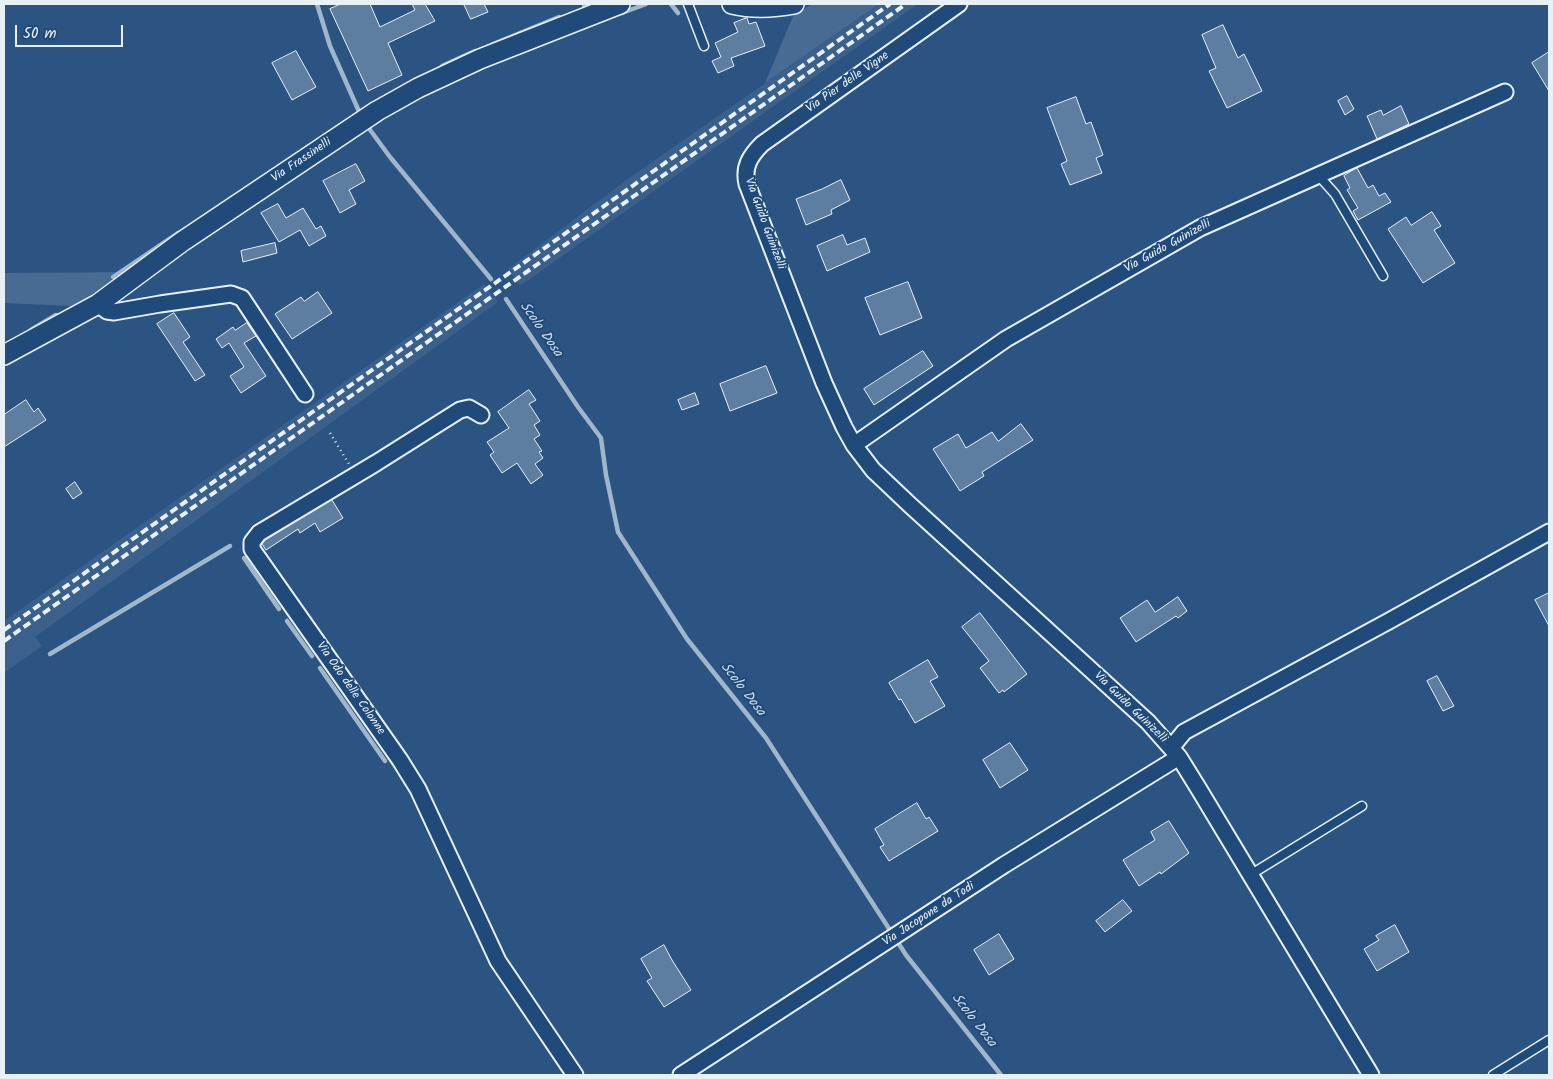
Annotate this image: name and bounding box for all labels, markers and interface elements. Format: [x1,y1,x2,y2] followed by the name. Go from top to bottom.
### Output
[18,15,125,47] scale bar
[23,22,57,46] text: 50 m
[804,49,892,117] street label: Via Pier delle Vigne
[269,136,335,186] street label: Via Frassinelli
[741,176,787,272] street label: Via Guido Guinizelli
[1122,217,1214,277] street label: Via Guido Guinizelli
[515,299,565,361] water label: Scolo Dosa
[313,640,387,738] street label: Via Odo delle Colonne
[716,660,768,720] water label: Scolo Dosa
[1090,669,1170,747] street label: Via Guido Guinizelli
[880,880,978,950] street label: Via Jacopone da Todi
[947,991,999,1051] water label: Scolo Dosa

